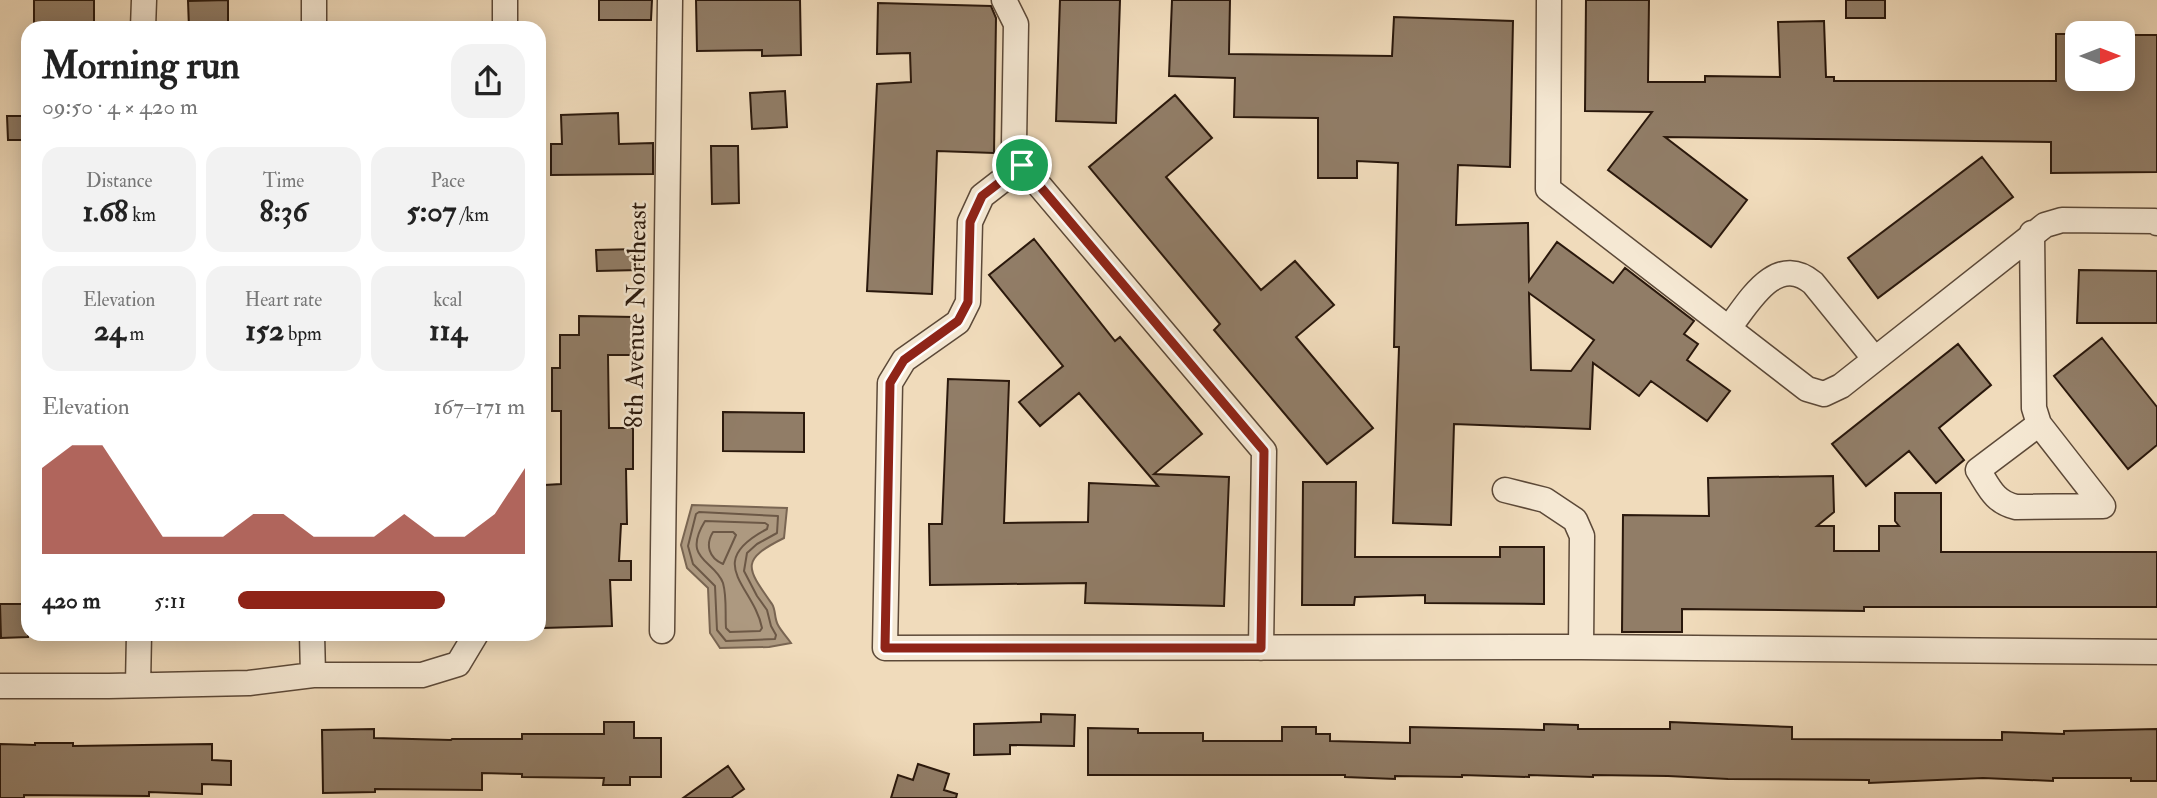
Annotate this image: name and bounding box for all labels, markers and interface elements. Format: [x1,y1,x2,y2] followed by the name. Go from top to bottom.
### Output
[2065,21,2135,91] north arrow
[2065,21,2135,91] map controls
[42,42,240,90] text: Morning run
[451,44,525,118] button: share
[42,92,198,121] text: 09:50 · 4 × 420 m
[992,135,1052,195] pin
[1003,146,1041,184] icon: arrive
[86,169,152,193] text: Distance
[263,169,304,193] text: Time
[431,169,465,193] text: Pace
[82,193,128,230] text: 1.68
[259,193,308,230] text: 8:36
[407,193,456,230] text: 5:07
[618,202,654,428] street label: 8th Avenue Northeast
[128,203,156,227] text: km
[456,203,489,227] text: /km
[83,288,155,312] text: Elevation
[245,288,322,312] text: Heart rate
[433,288,462,312] text: kcal
[94,312,125,349] text: 24
[245,312,284,349] text: 152
[429,312,467,349] text: 114
[125,322,144,346] text: m
[284,322,322,346] text: bpm
[42,392,130,421] text: Elevation
[433,392,525,421] text: 167–171 m
[42,586,101,615] text: 420 m
[154,586,186,615] text: 5:11

